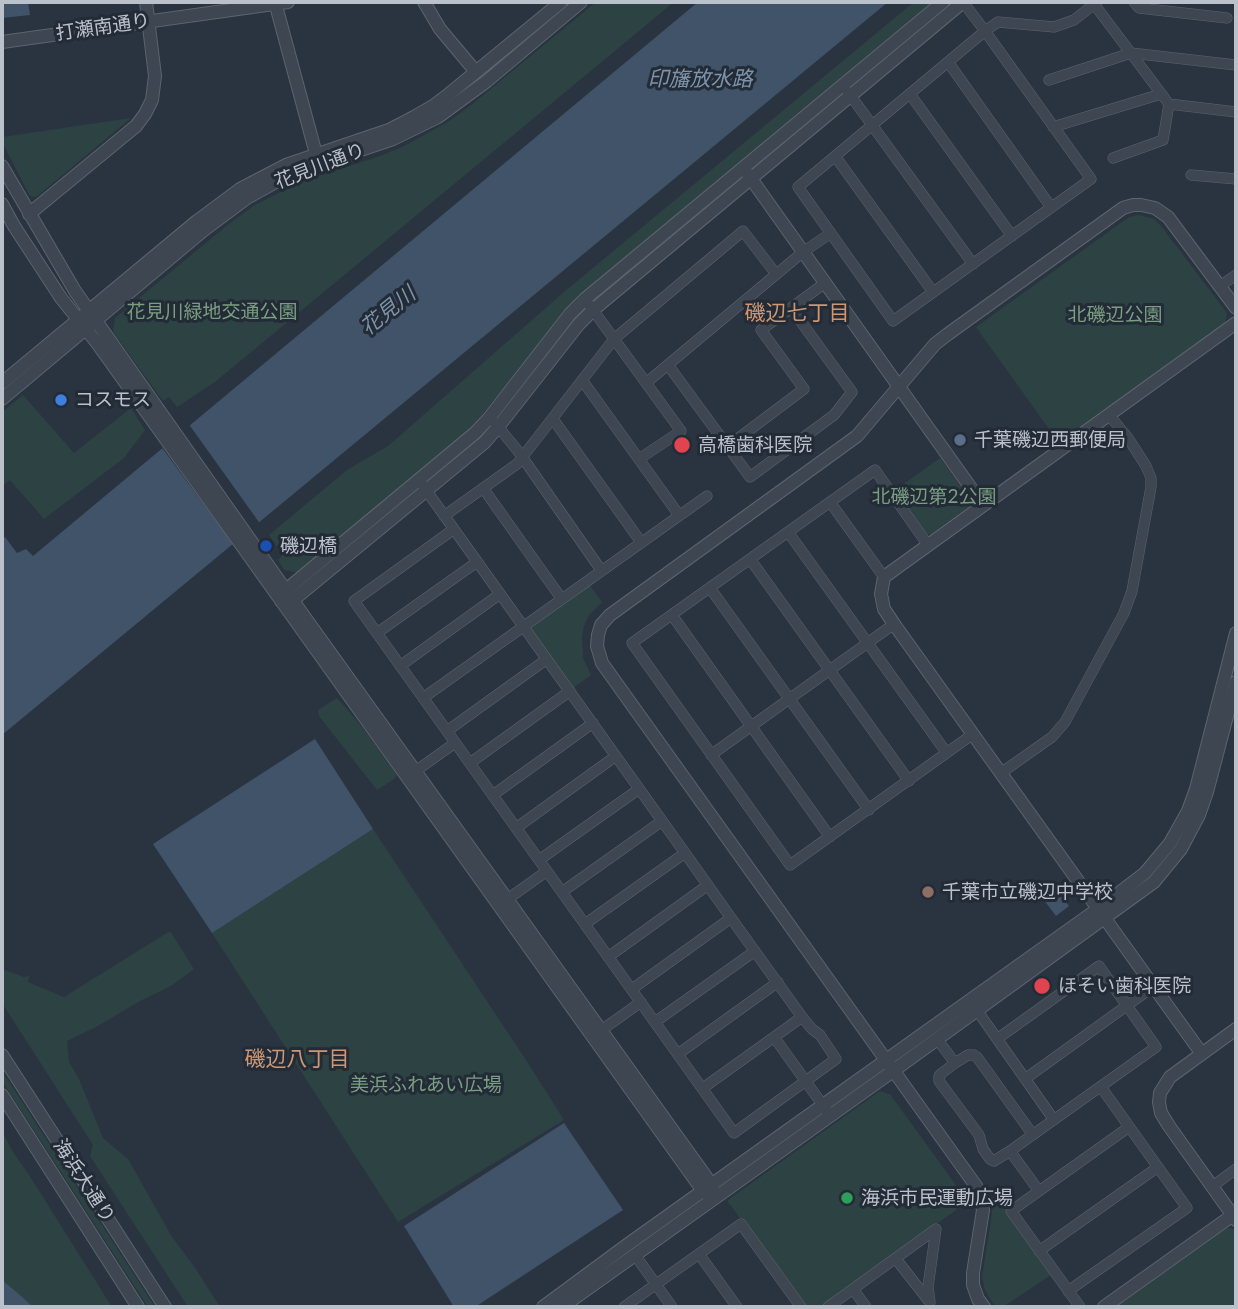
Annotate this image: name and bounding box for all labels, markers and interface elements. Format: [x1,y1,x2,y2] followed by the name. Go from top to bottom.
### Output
[54,9,152,45] street label: 打瀬南通り
[648,66,752,92] water label: 印旛放水路
[272,138,368,194] street label: 花見川通り
[356,281,420,341] water label: 花見川
[745,300,849,326] district label: 磯辺七丁目
[127,301,297,323] park label: 花見川緑地交通公園
[1068,304,1162,326] park label: 北磯辺公園
[75,389,151,411] place label: コスモス
[53,392,69,408] marker: コスモス
[974,429,1126,451] place label: 千葉磯辺西郵便局
[952,432,968,448] marker: 千葉磯辺西郵便局
[698,434,812,456] place label: 高橋歯科医院
[672,435,692,455] marker: 高橋歯科医院
[871,486,997,508] park label: 北磯辺第2公園
[280,535,337,557] place label: 磯辺橋
[258,538,274,554] marker: 磯辺橋
[942,881,1113,903] place label: 千葉市立磯辺中学校
[920,884,936,900] marker: 千葉市立磯辺中学校
[1058,975,1191,997] place label: ほそい歯科医院
[1032,976,1052,996] marker: ほそい歯科医院
[245,1046,349,1072] district label: 磯辺八丁目
[350,1074,502,1096] park label: 美浜ふれあい広場
[49,1135,119,1227] street label: 海浜大通り
[861,1187,1013,1209] place label: 海浜市民運動広場
[839,1190,855,1206] marker: 海浜市民運動広場

